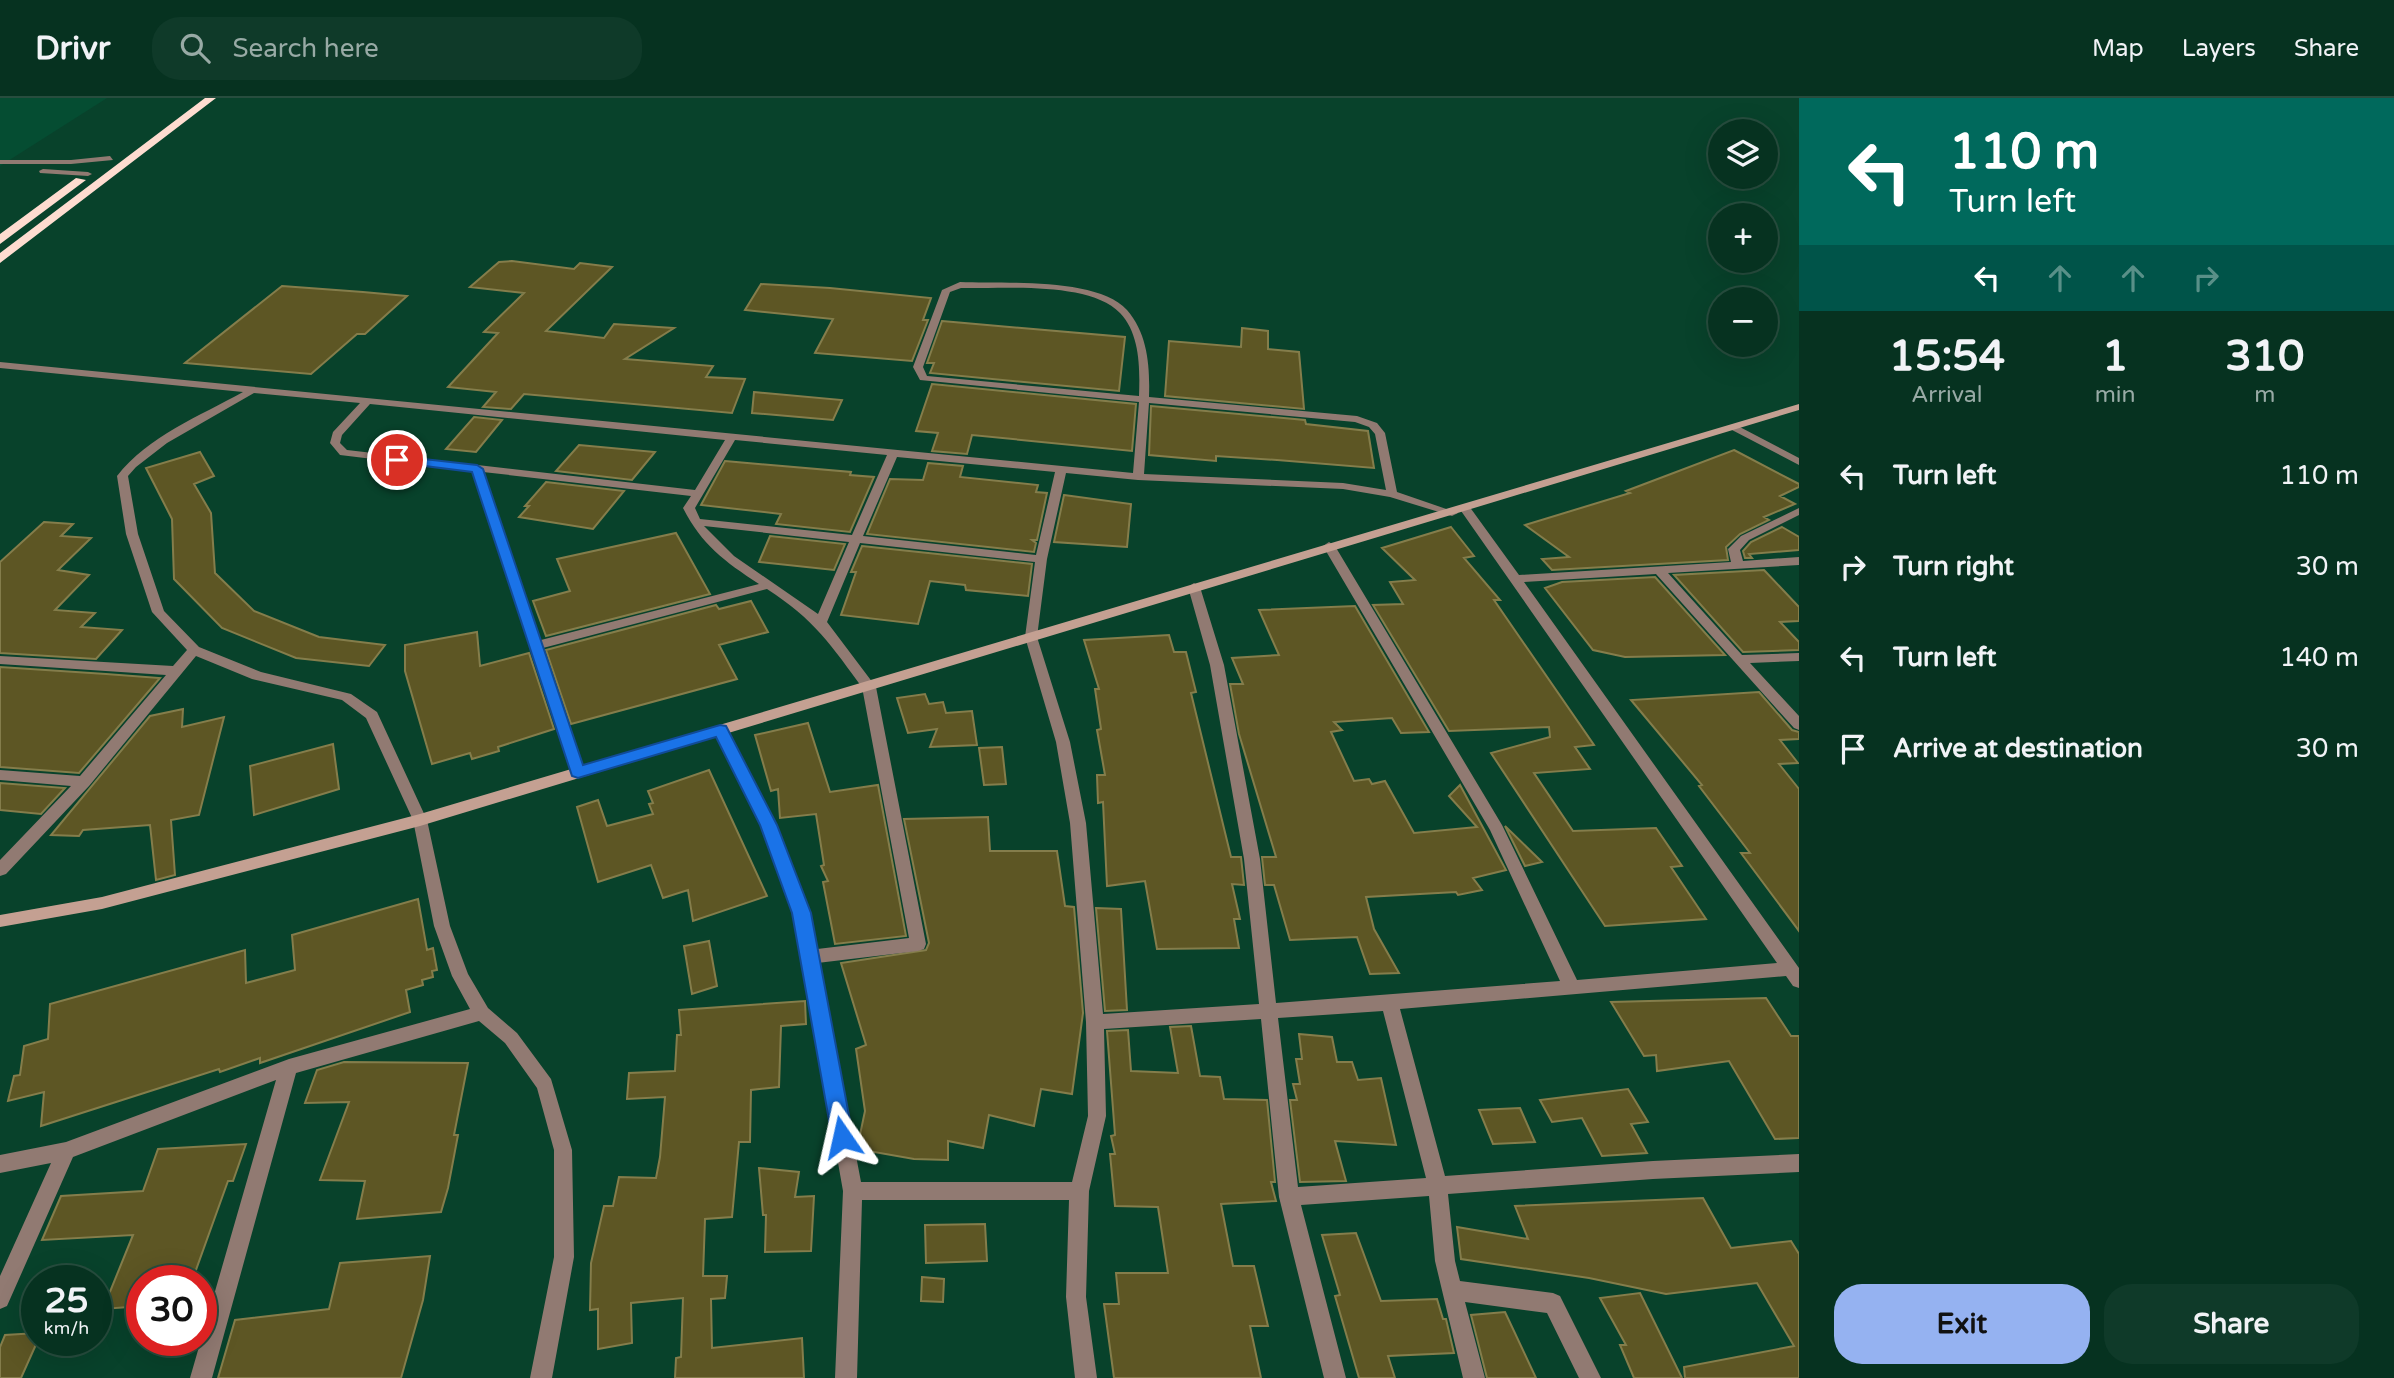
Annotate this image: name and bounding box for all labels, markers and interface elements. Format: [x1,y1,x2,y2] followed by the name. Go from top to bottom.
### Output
[152,17,642,80] search box
[35,29,110,68] text: Drivr
[176,29,214,67] icon: search
[232,33,379,64] text: Search here
[2092,34,2144,63] text: Map
[2182,34,2256,63] text: Layers
[2294,34,2359,63] text: Share
[1708,119,1778,357] map controls
[1708,119,1778,189] button: layers
[1949,123,2099,182] text: 110 m
[1834,126,1925,217] icon: left
[1949,183,2076,221] text: Turn left
[1708,203,1778,273] button: +
[1968,259,2006,297] icon: left
[2041,259,2079,297] icon: ahead
[2114,259,2152,297] icon: ahead
[2187,259,2225,297] icon: right
[1708,287,1778,357] button: −
[1889,331,2005,382] text: 15:54
[2102,331,2128,382] text: 1
[2225,331,2304,382] text: 310
[1911,381,1982,409] text: Arrival
[2095,381,2136,409] text: min
[2254,381,2275,409] text: m
[367,430,427,490] pin
[378,441,416,479] icon: arrive
[1834,457,1872,495] icon: left
[1893,460,1996,491] text: Turn left
[2279,460,2359,491] text: 110 m
[1834,548,1872,586] icon: right
[1893,551,2014,582] text: Turn right
[2296,551,2359,582] text: 30 m
[1834,639,1872,677] icon: left
[1893,642,1996,673] text: Turn left
[2279,642,2359,673] text: 140 m
[1834,730,1872,768] icon: arrive
[1893,733,2143,764] text: Arrive at destination
[2296,733,2359,764] text: 30 m
[805,1100,879,1174] position arrow
[126,1265,217,1356] speed limit sign: 30
[45,1280,88,1322] text: 25
[1834,1284,2090,1364] button: Exit
[2104,1284,2359,1364] button: Share
[44,1317,89,1339] text: km/h

